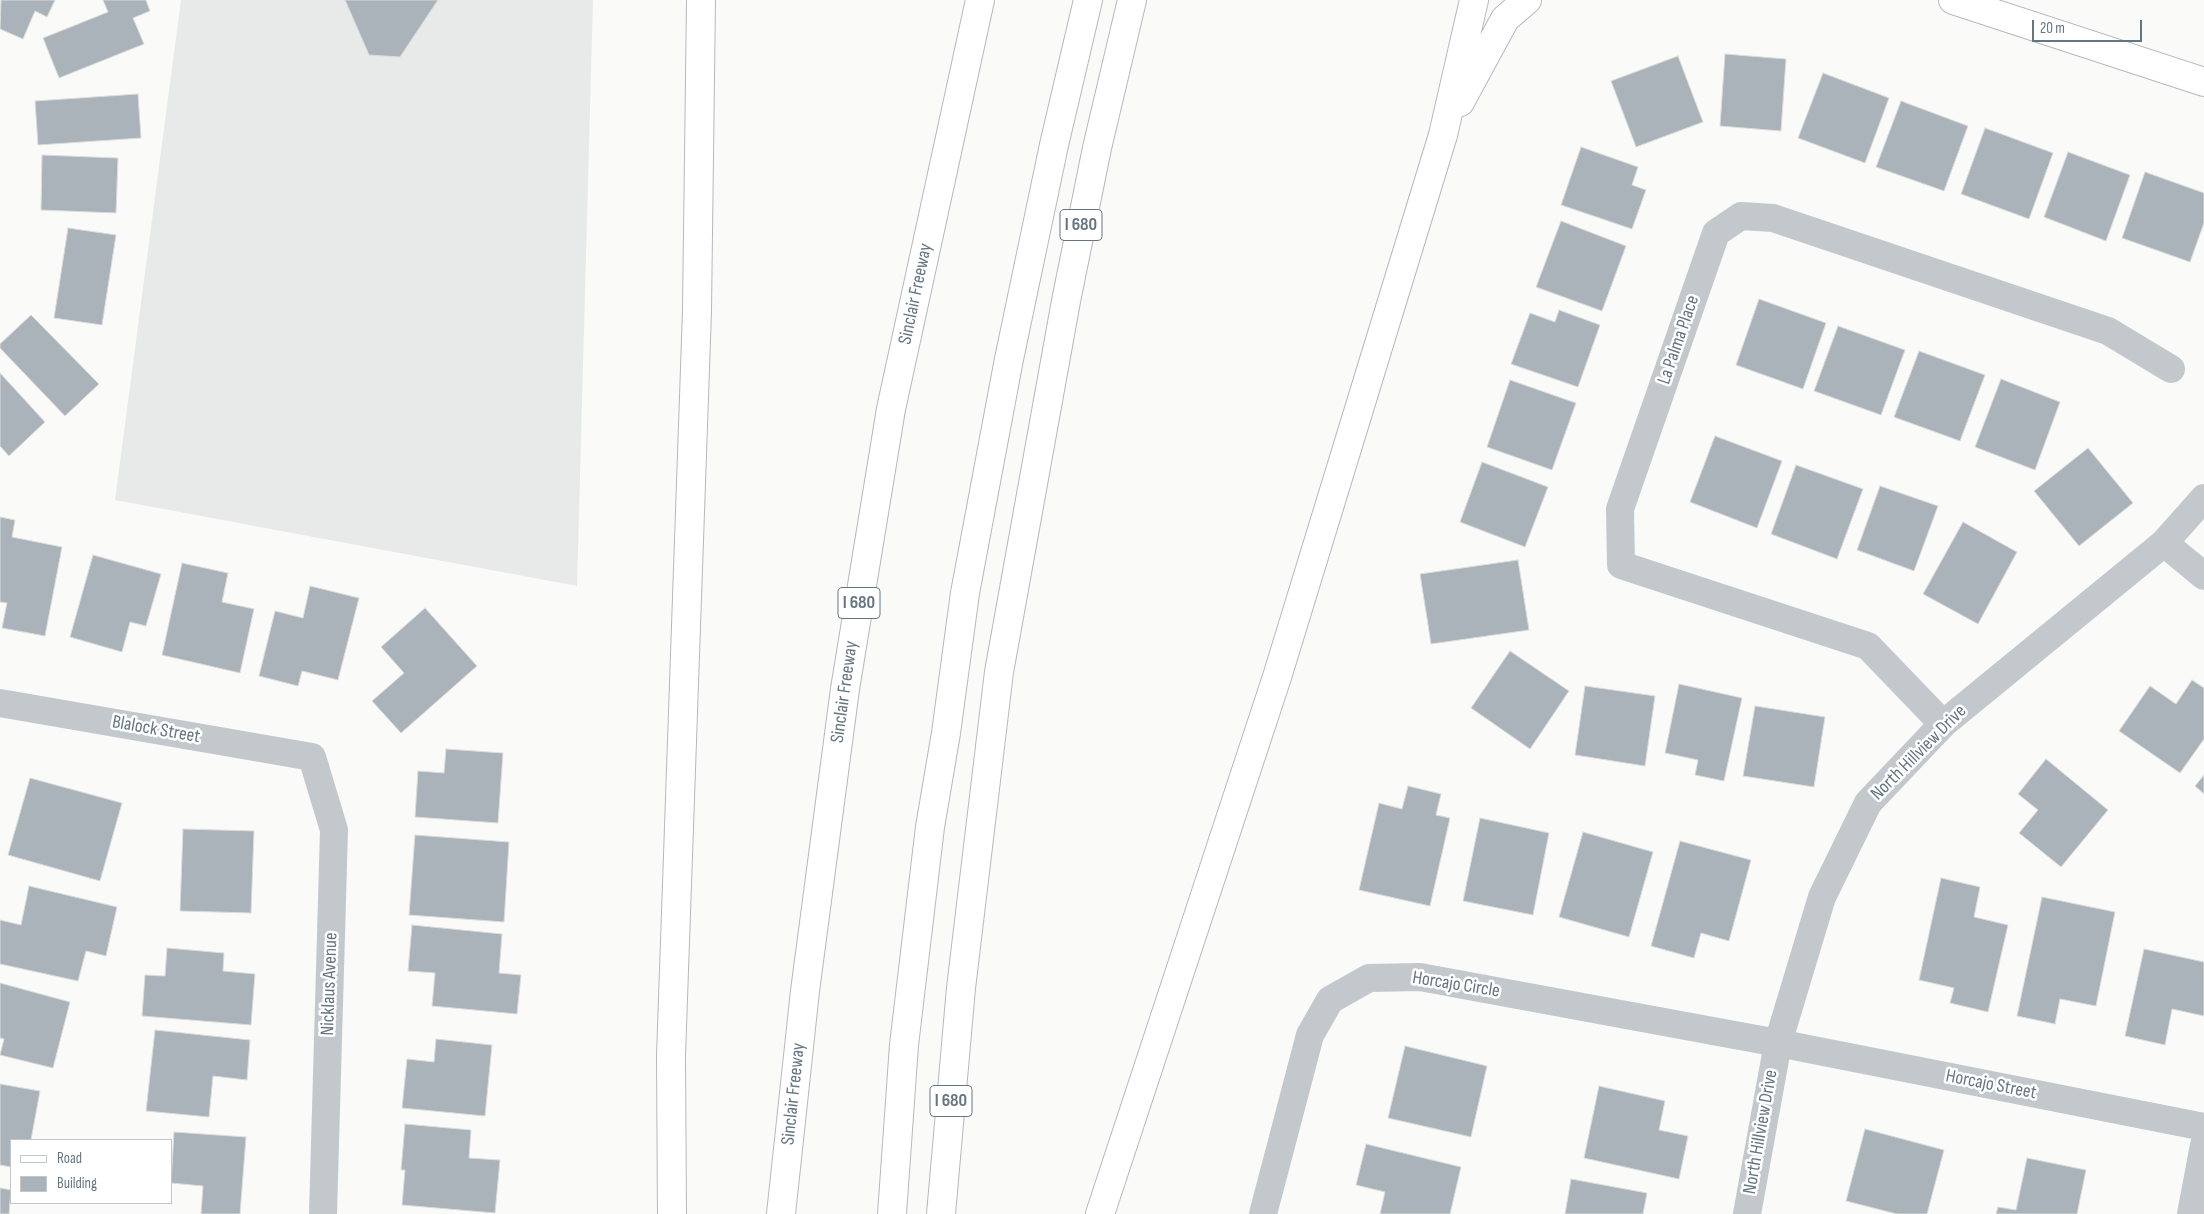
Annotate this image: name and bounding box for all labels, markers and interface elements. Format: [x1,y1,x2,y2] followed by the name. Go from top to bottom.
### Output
[2034,10,2144,42] scale bar
[2040,19,2065,38] text: 20 m
[1060,210,1102,240] road number: I 680
[894,241,938,347] street label: Sinclair Freeway
[1653,293,1705,387] street label: La Palma Place
[838,588,880,618] road number: I 680
[827,640,863,744] street label: Sinclair Freeway
[1866,700,1972,806] street label: North Hillview Drive
[110,711,202,749] street label: Blalock Street
[317,932,343,1036] street label: Nicklaus Avenue
[1411,967,1501,1003] street label: Horcajo Circle
[777,1042,811,1146] street label: Sinclair Freeway
[1944,1065,2038,1105] street label: Horcajo Street
[1739,1068,1783,1196] street label: North Hillview Drive
[930,1086,972,1116] road number: I 680
[10,1139,172,1204] legend
[57,1149,82,1168] text: Road
[57,1174,97,1193] text: Building

